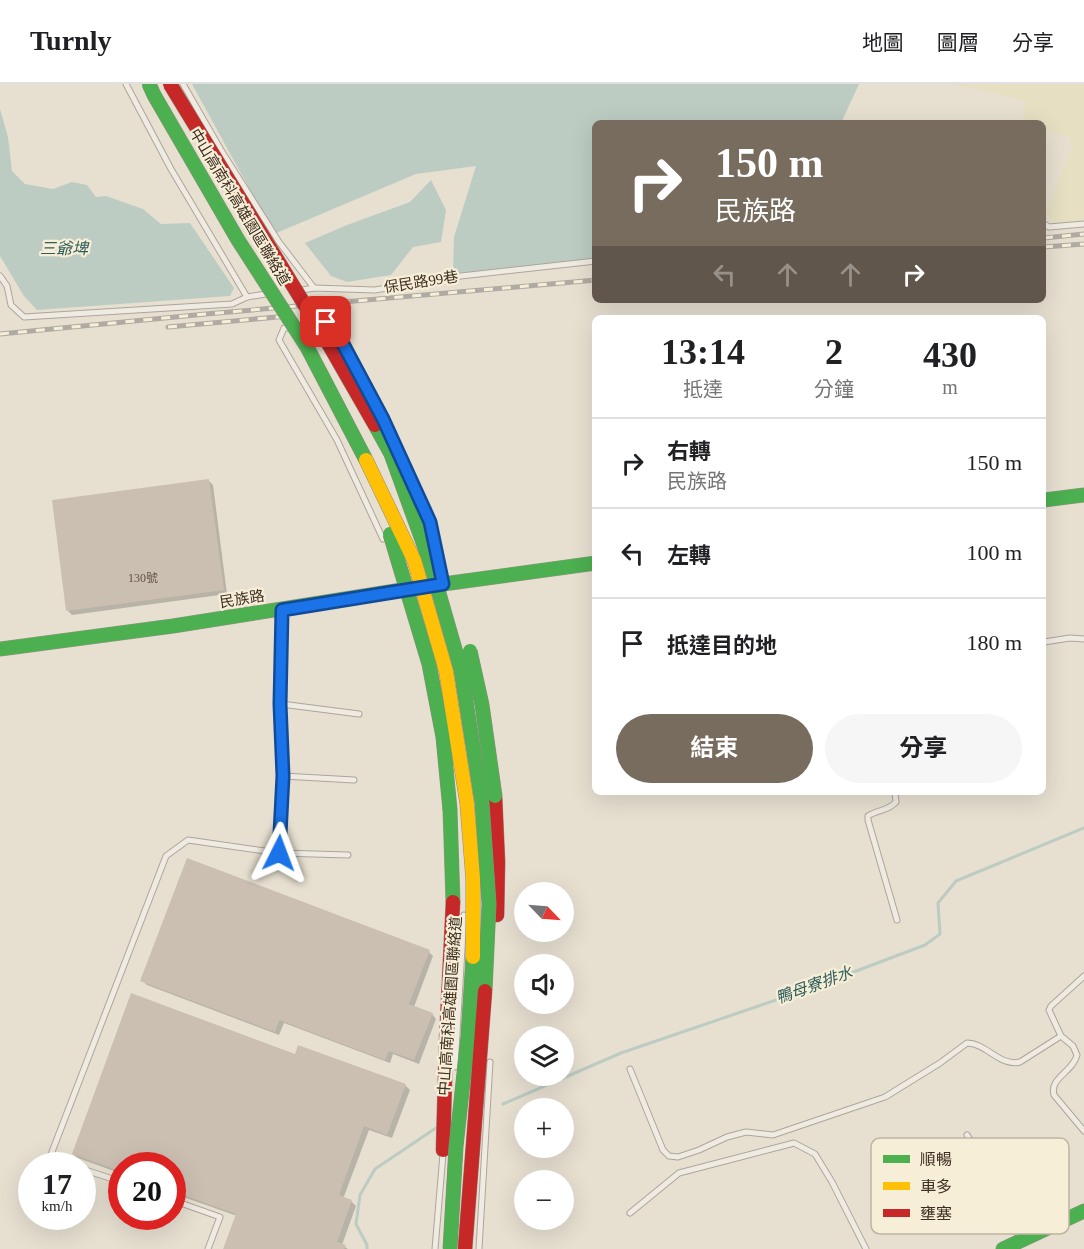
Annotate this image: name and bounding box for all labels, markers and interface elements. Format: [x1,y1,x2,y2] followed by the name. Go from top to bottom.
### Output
[30,25,111,56] text: Turnly
[862,31,904,55] text: 地圖
[937,31,979,55] text: 圖層
[1012,31,1054,55] text: 分享
[187,126,293,288] street label: 中山高南科高雄園區聯絡道
[715,140,824,186] text: 150 m
[616,144,694,222] icon: right
[715,196,796,226] text: 民族路
[40,240,90,257] water label: 三爺埤
[708,258,741,291] icon: left
[771,258,804,291] icon: ahead
[834,258,867,291] icon: ahead
[897,258,930,291] icon: right
[383,268,459,296] street label: 保民路99巷
[300,296,351,347] pin
[309,305,342,338] icon: arrive
[661,332,745,372] text: 13:14
[825,332,843,372] text: 2
[923,335,977,375] text: 430
[942,376,958,398] text: m
[683,378,723,400] text: 抵達
[814,378,854,400] text: 分鐘
[667,439,711,464] text: 右轉
[616,447,649,480] icon: right
[966,450,1022,475] text: 150 m
[667,470,727,492] text: 民族路
[616,537,649,570] icon: left
[966,540,1022,565] text: 100 m
[667,543,711,568] text: 左轉
[128,571,158,585] house number: 130號
[219,588,265,610] street label: 民族路
[616,627,649,660] icon: arrive
[966,630,1022,655] text: 180 m
[667,633,777,658] text: 抵達目的地
[616,714,813,783] button: 結束
[825,714,1022,783] button: 分享
[247,821,311,885] position arrow
[514,882,574,942] north arrow
[514,882,574,1230] map controls
[436,916,464,1096] street label: 中山高南科高雄園區聯絡道
[514,954,574,1014] button: sound
[773,963,855,1007] water label: 鴨母寮排水
[514,1026,574,1086] button: layers
[514,1098,574,1158] button: +
[871,1138,1069,1234] legend
[920,1151,952,1168] text: 順暢
[108,1152,186,1230] speed limit sign: 20
[42,1167,72,1200] text: 17
[514,1170,574,1230] button: −
[920,1178,952,1195] text: 車多
[42,1198,72,1214] text: km/h
[920,1205,952,1222] text: 壅塞

